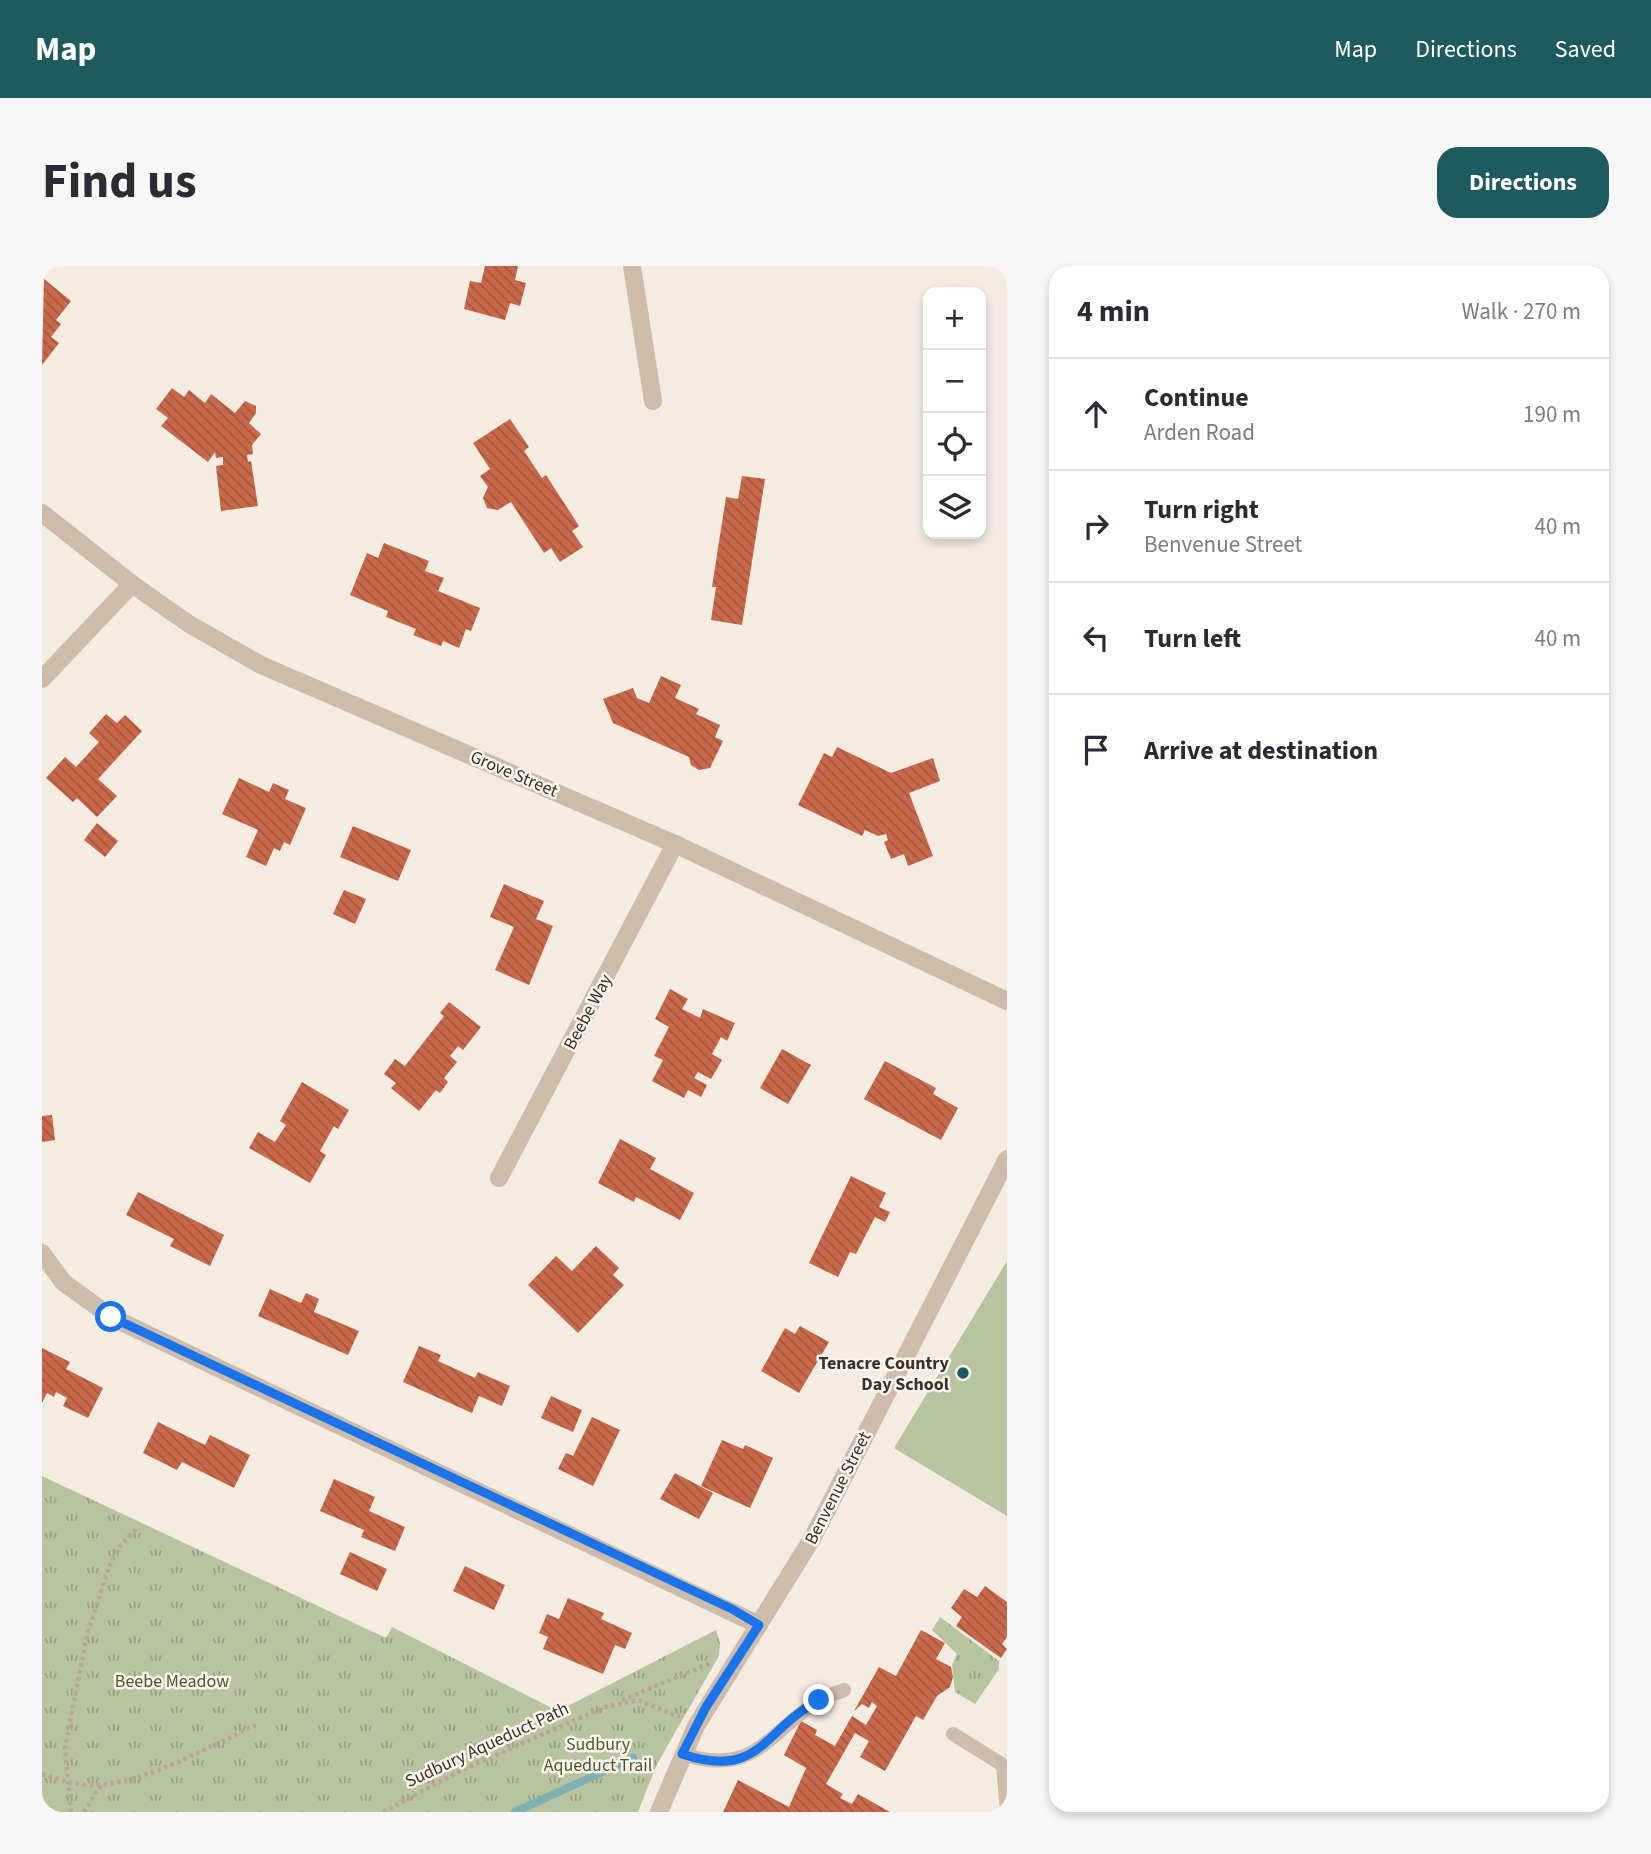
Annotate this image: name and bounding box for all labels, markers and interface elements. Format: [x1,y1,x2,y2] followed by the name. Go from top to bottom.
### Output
[35,26,96,73] text: Map
[1334,32,1377,67] text: Map
[1415,32,1517,67] text: Directions
[1555,32,1616,67] text: Saved
[42,147,197,217] text: Find us
[1437,147,1609,218] button: Directions
[923,287,986,539] map controls
[923,287,986,350] button: +
[1077,290,1150,333] text: 4 min
[1462,295,1581,328] text: Walk · 270 m
[923,350,986,413] button: −
[1144,379,1249,416] text: Continue
[1077,395,1115,433] icon: ahead
[1523,398,1581,431] text: 190 m
[923,413,986,476] button: locate
[1144,416,1255,449] text: Arden Road
[923,476,986,539] button: layers
[1144,491,1259,528] text: Turn right
[1077,507,1115,545] icon: right
[1534,510,1581,543] text: 40 m
[1144,528,1302,561] text: Benvenue Street
[1077,619,1115,657] icon: left
[1144,620,1241,657] text: Turn left
[1534,622,1581,655] text: 40 m
[1077,731,1115,769] icon: arrive
[1144,732,1378,769] text: Arrive at destination
[466,744,562,804] street label: Grove Street
[558,969,619,1054] street label: Beebe Way
[95,1301,126,1332] route start
[818,1351,950,1397] place label: Tenacre Country Day School
[955,1365,971,1381] marker: Tenacre Country Day School
[799,1427,877,1549] street label: Benvenue Street
[115,1669,229,1694] park label: Beebe Meadow
[803,1684,834,1715] route end
[401,1696,573,1794] street label: Sudbury Aqueduct Path
[544,1732,652,1778] park label: Sudbury Aqueduct Trail

